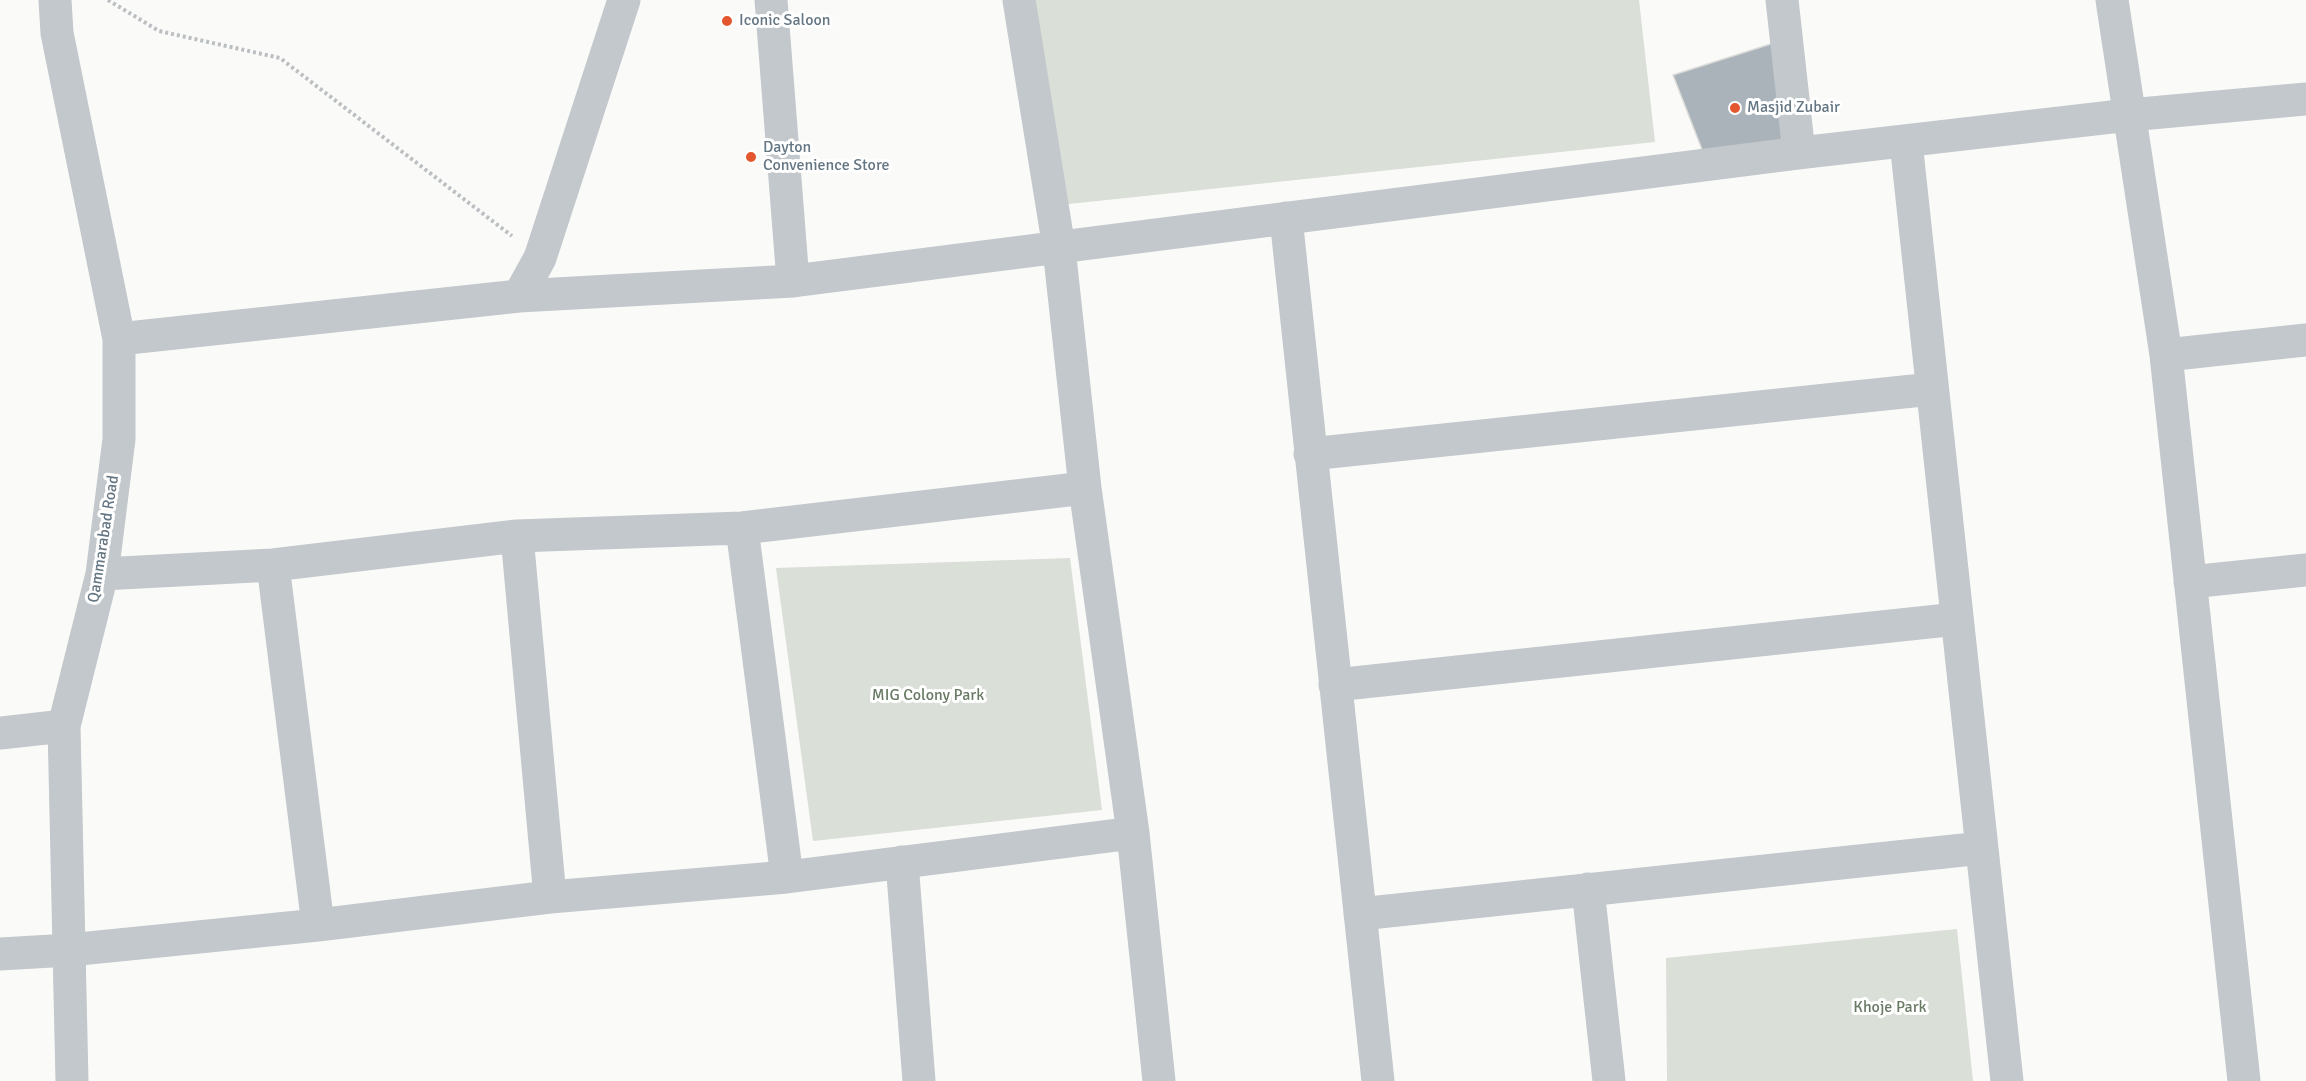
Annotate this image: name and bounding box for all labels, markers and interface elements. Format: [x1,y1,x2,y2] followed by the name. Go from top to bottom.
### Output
[739,11,830,31] place label: Iconic Saloon
[720,14,734,28] marker: Iconic Saloon
[1747,98,1840,118] place label: Masjid Zubair
[1728,101,1742,115] marker: Masjid Zubair
[763,138,889,176] place label: Dayton Convenience Store
[744,150,758,164] marker: Dayton Convenience Store
[84,474,124,604] street label: Qammarabad Road
[872,686,984,706] park label: MIG Colony Park
[1853,998,1927,1018] park label: Khoje Park

